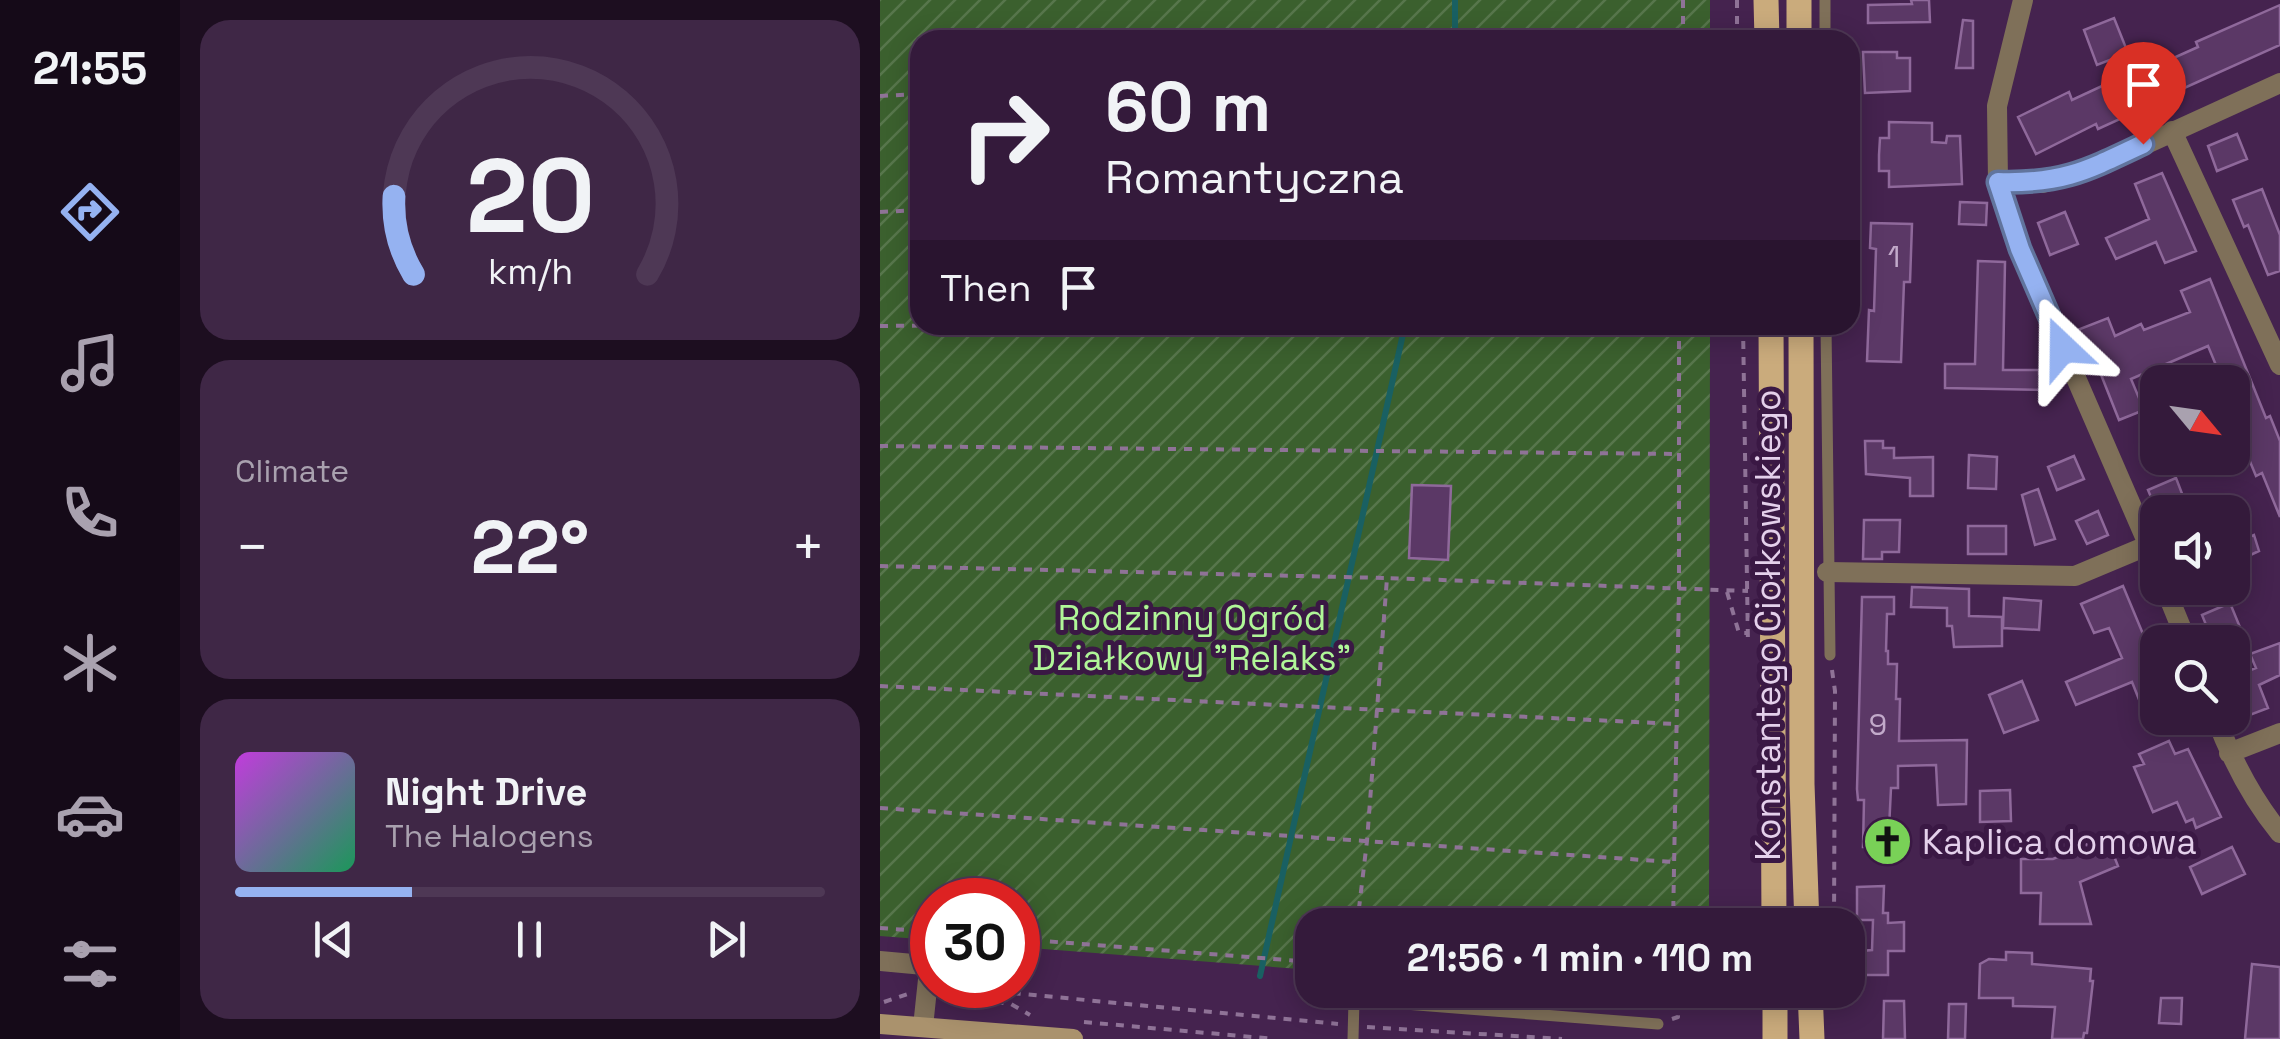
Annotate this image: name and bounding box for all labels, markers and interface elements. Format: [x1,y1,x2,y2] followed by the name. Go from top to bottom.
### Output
[33,40,147,97] text: 21:55
[2101,42,2186,145] pin
[2116,57,2171,112] icon: arrive
[1105,62,1271,151] text: 60 m
[940,70,1070,200] icon: right
[465,130,595,262] text: 20
[1105,149,1404,206] text: Romantyczna
[55,177,125,247] icon: directions
[1888,237,1900,276] house number: 1
[487,249,573,294] text: km/h
[1051,260,1106,315] icon: arrive
[940,264,1031,312] text: Then
[2011,296,2115,400] position arrow
[55,328,125,398] icon: music
[2140,365,2250,475] north arrow
[2140,365,2250,735] map controls
[1746,389,1790,861] street label: Konstantego Ciołkowskiego
[235,451,349,491] text: Climate
[55,478,125,548] icon: phone
[2140,495,2250,605] button: sound
[471,499,589,595] text: 22°
[235,512,269,582] text: −
[791,512,825,582] text: +
[1033,596,1351,680] park label: Rodzinny Ogród Działkowy "Relaks"
[2140,625,2250,735] button: search
[55,628,125,698] icon: climate
[1869,705,1887,744] house number: 9
[385,768,587,816] text: Night Drive
[55,779,125,849] icon: car
[385,816,594,856] text: The Halogens
[1861,816,1913,868] church icon: Kaplica domowa
[1922,820,2197,864] place label: Kaplica domowa
[910,878,1040,1008] speed limit sign: 30
[306,912,361,967] icon: previous
[502,912,557,967] icon: pause
[699,912,754,967] icon: next
[55,929,125,999] icon: filters
[1407,934,1753,982] text: 21:56 · 1 min · 110 m

